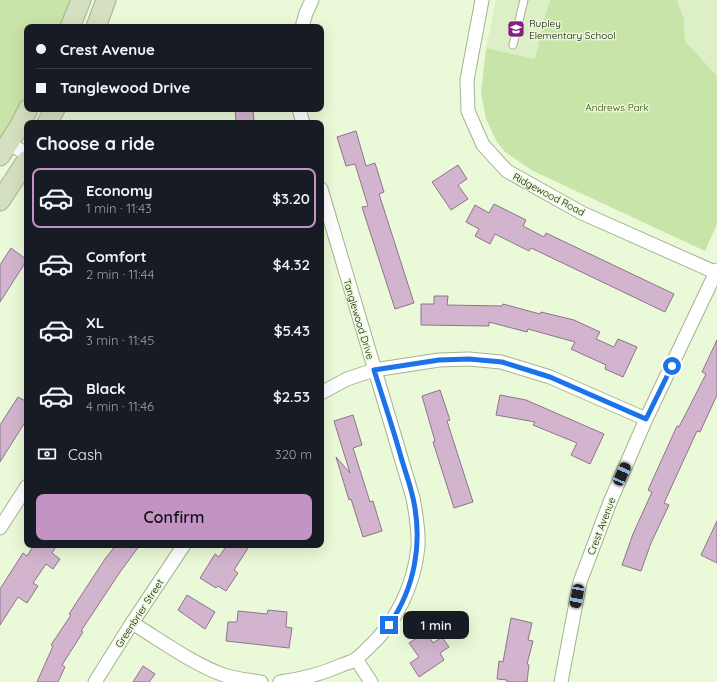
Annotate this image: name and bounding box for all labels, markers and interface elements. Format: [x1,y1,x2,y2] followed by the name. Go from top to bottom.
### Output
[529,17,616,42] place label: Rupley Elementary School
[506,19,526,39] school or university icon: Rupley Elementary School
[60,40,155,59] text: Crest Avenue
[60,78,190,97] text: Tanglewood Drive
[585,101,649,114] park label: Andrews Park
[36,132,155,155] text: Choose a ride
[510,170,587,219] street label: Ridgewood Road
[38,180,74,216] icon: car
[86,181,153,200] text: Economy
[272,189,310,208] text: $3.20
[86,200,152,216] text: 1 min · 11:43
[38,246,74,282] icon: car
[86,247,147,266] text: Comfort
[273,255,310,274] text: $4.32
[86,266,154,282] text: 2 min · 11:44
[340,277,377,361] street label: Tanglewood Drive
[38,312,74,348] icon: car
[86,313,104,332] text: XL
[274,321,310,340] text: $5.43
[86,332,154,348] text: 3 min · 11:45
[663,357,681,375] route start
[38,378,74,414] icon: car
[86,379,126,398] text: Black
[273,387,310,406] text: $2.53
[86,398,154,414] text: 4 min · 11:46
[36,443,58,465] icon: cash
[68,445,102,464] text: Cash
[275,446,312,462] text: 320 m
[612,461,632,487] car
[36,494,312,540] button: Confirm
[584,495,619,557] street label: Crest Avenue
[112,576,167,650] street label: Greenbrier Street
[569,583,585,609] car
[403,611,469,639] callout: 1 min
[380,616,398,634] route end
[420,617,452,633] text: 1 min

